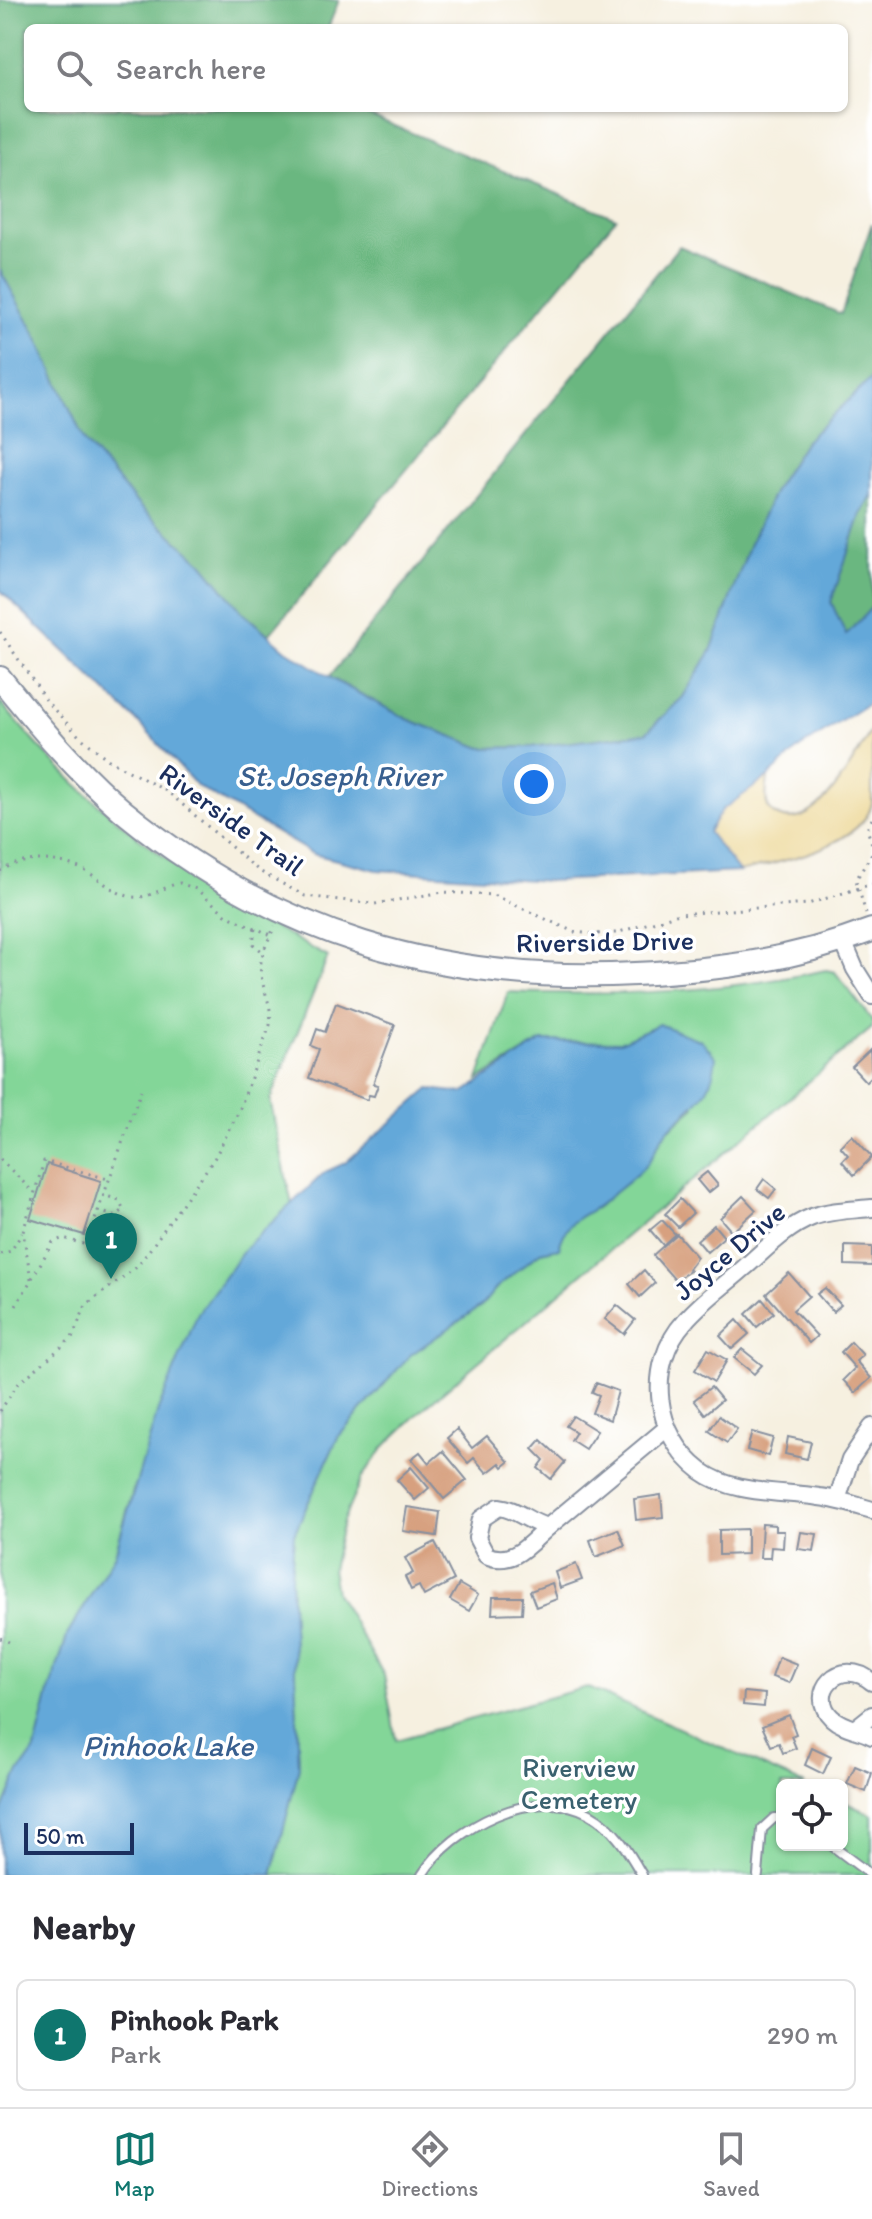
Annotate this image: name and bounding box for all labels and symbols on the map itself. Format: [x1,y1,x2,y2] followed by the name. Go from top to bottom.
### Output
[153,755,311,883] street label: Riverside Trail
[237,757,444,794] water label: St. Joseph River
[514,764,554,804] your location
[516,922,694,960] street label: Riverside Drive
[666,1195,792,1307] street label: Joyce Drive
[85,1213,137,1279] pin: 1
[83,1727,255,1764] water label: Pinhook Lake
[521,1750,637,1816] park label: Riverview Cemetery
[24,1819,134,1855] scale bar

